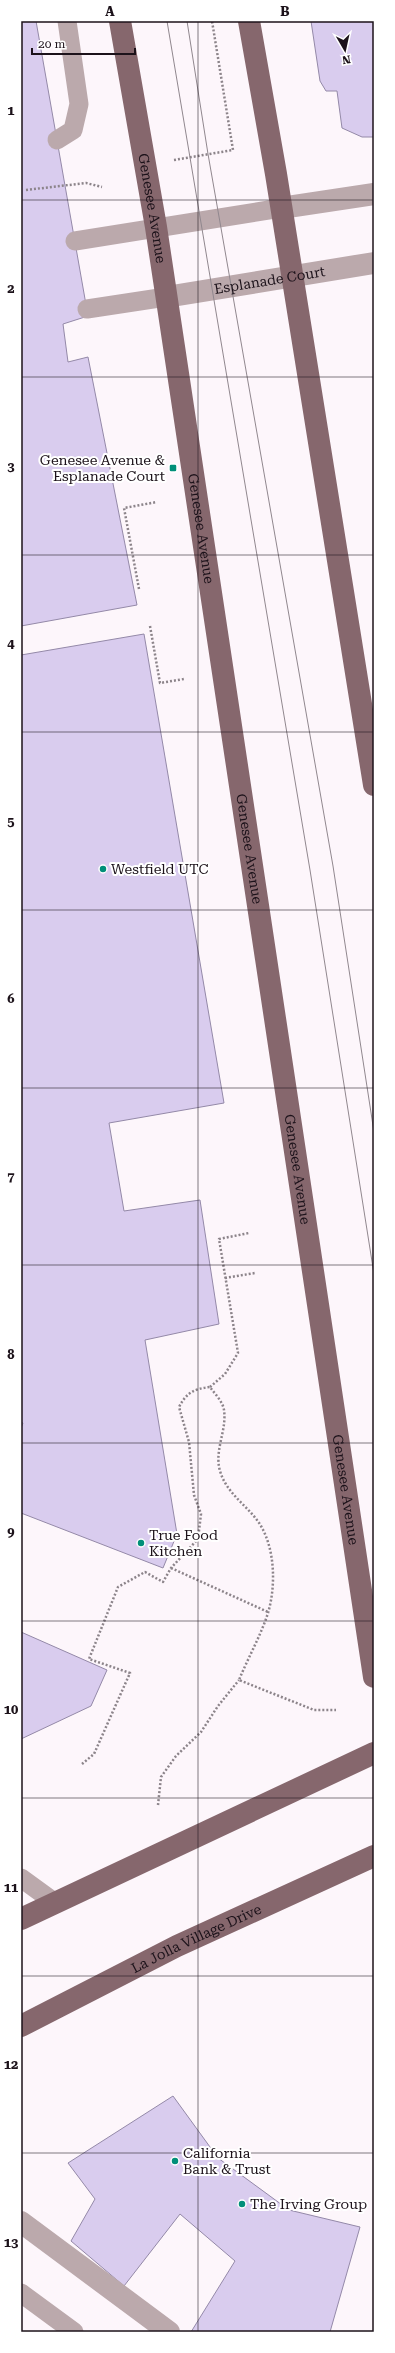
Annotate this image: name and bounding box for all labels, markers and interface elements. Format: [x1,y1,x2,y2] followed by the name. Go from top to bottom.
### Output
[105,4,115,19] text: A
[280,4,290,19] text: B
[32,30,135,56] scale bar
[325,30,365,70] north arrow
[38,37,65,51] text: 20 m
[341,52,352,67] text: N
[7,103,15,118] text: 1
[135,152,169,265] street label: Genesee Avenue
[213,263,326,297] street label: Esplanade Court
[7,281,15,296] text: 2
[40,452,165,484] place label: Genesee Avenue & Esplanade Court
[7,459,15,474] text: 3
[168,463,178,473] marker: Genesee Avenue & Esplanade Court
[185,472,218,585] street label: Genesee Avenue
[7,636,15,651] text: 4
[233,793,266,905] street label: Genesee Avenue
[7,814,15,829] text: 5
[111,861,208,877] place label: Westfield UTC
[98,864,108,874] marker: Westfield UTC
[7,991,15,1006] text: 6
[281,1113,314,1226] street label: Genesee Avenue
[7,1169,15,1184] text: 7
[7,1347,15,1362] text: 8
[330,1433,362,1546] street label: Genesee Avenue
[7,1524,15,1539] text: 9
[149,1527,218,1559] place label: True Food Kitchen
[136,1538,146,1548] marker: True Food Kitchen
[4,1702,18,1717] text: 10
[4,1880,18,1895] text: 11
[129,1900,264,1976] street label: La Jolla Village Drive
[4,2057,18,2072] text: 12
[183,2145,271,2177] place label: California Bank & Trust
[170,2156,180,2166] marker: California Bank & Trust
[250,2196,367,2212] place label: The Irving Group
[237,2199,247,2209] marker: The Irving Group
[4,2235,18,2250] text: 13

